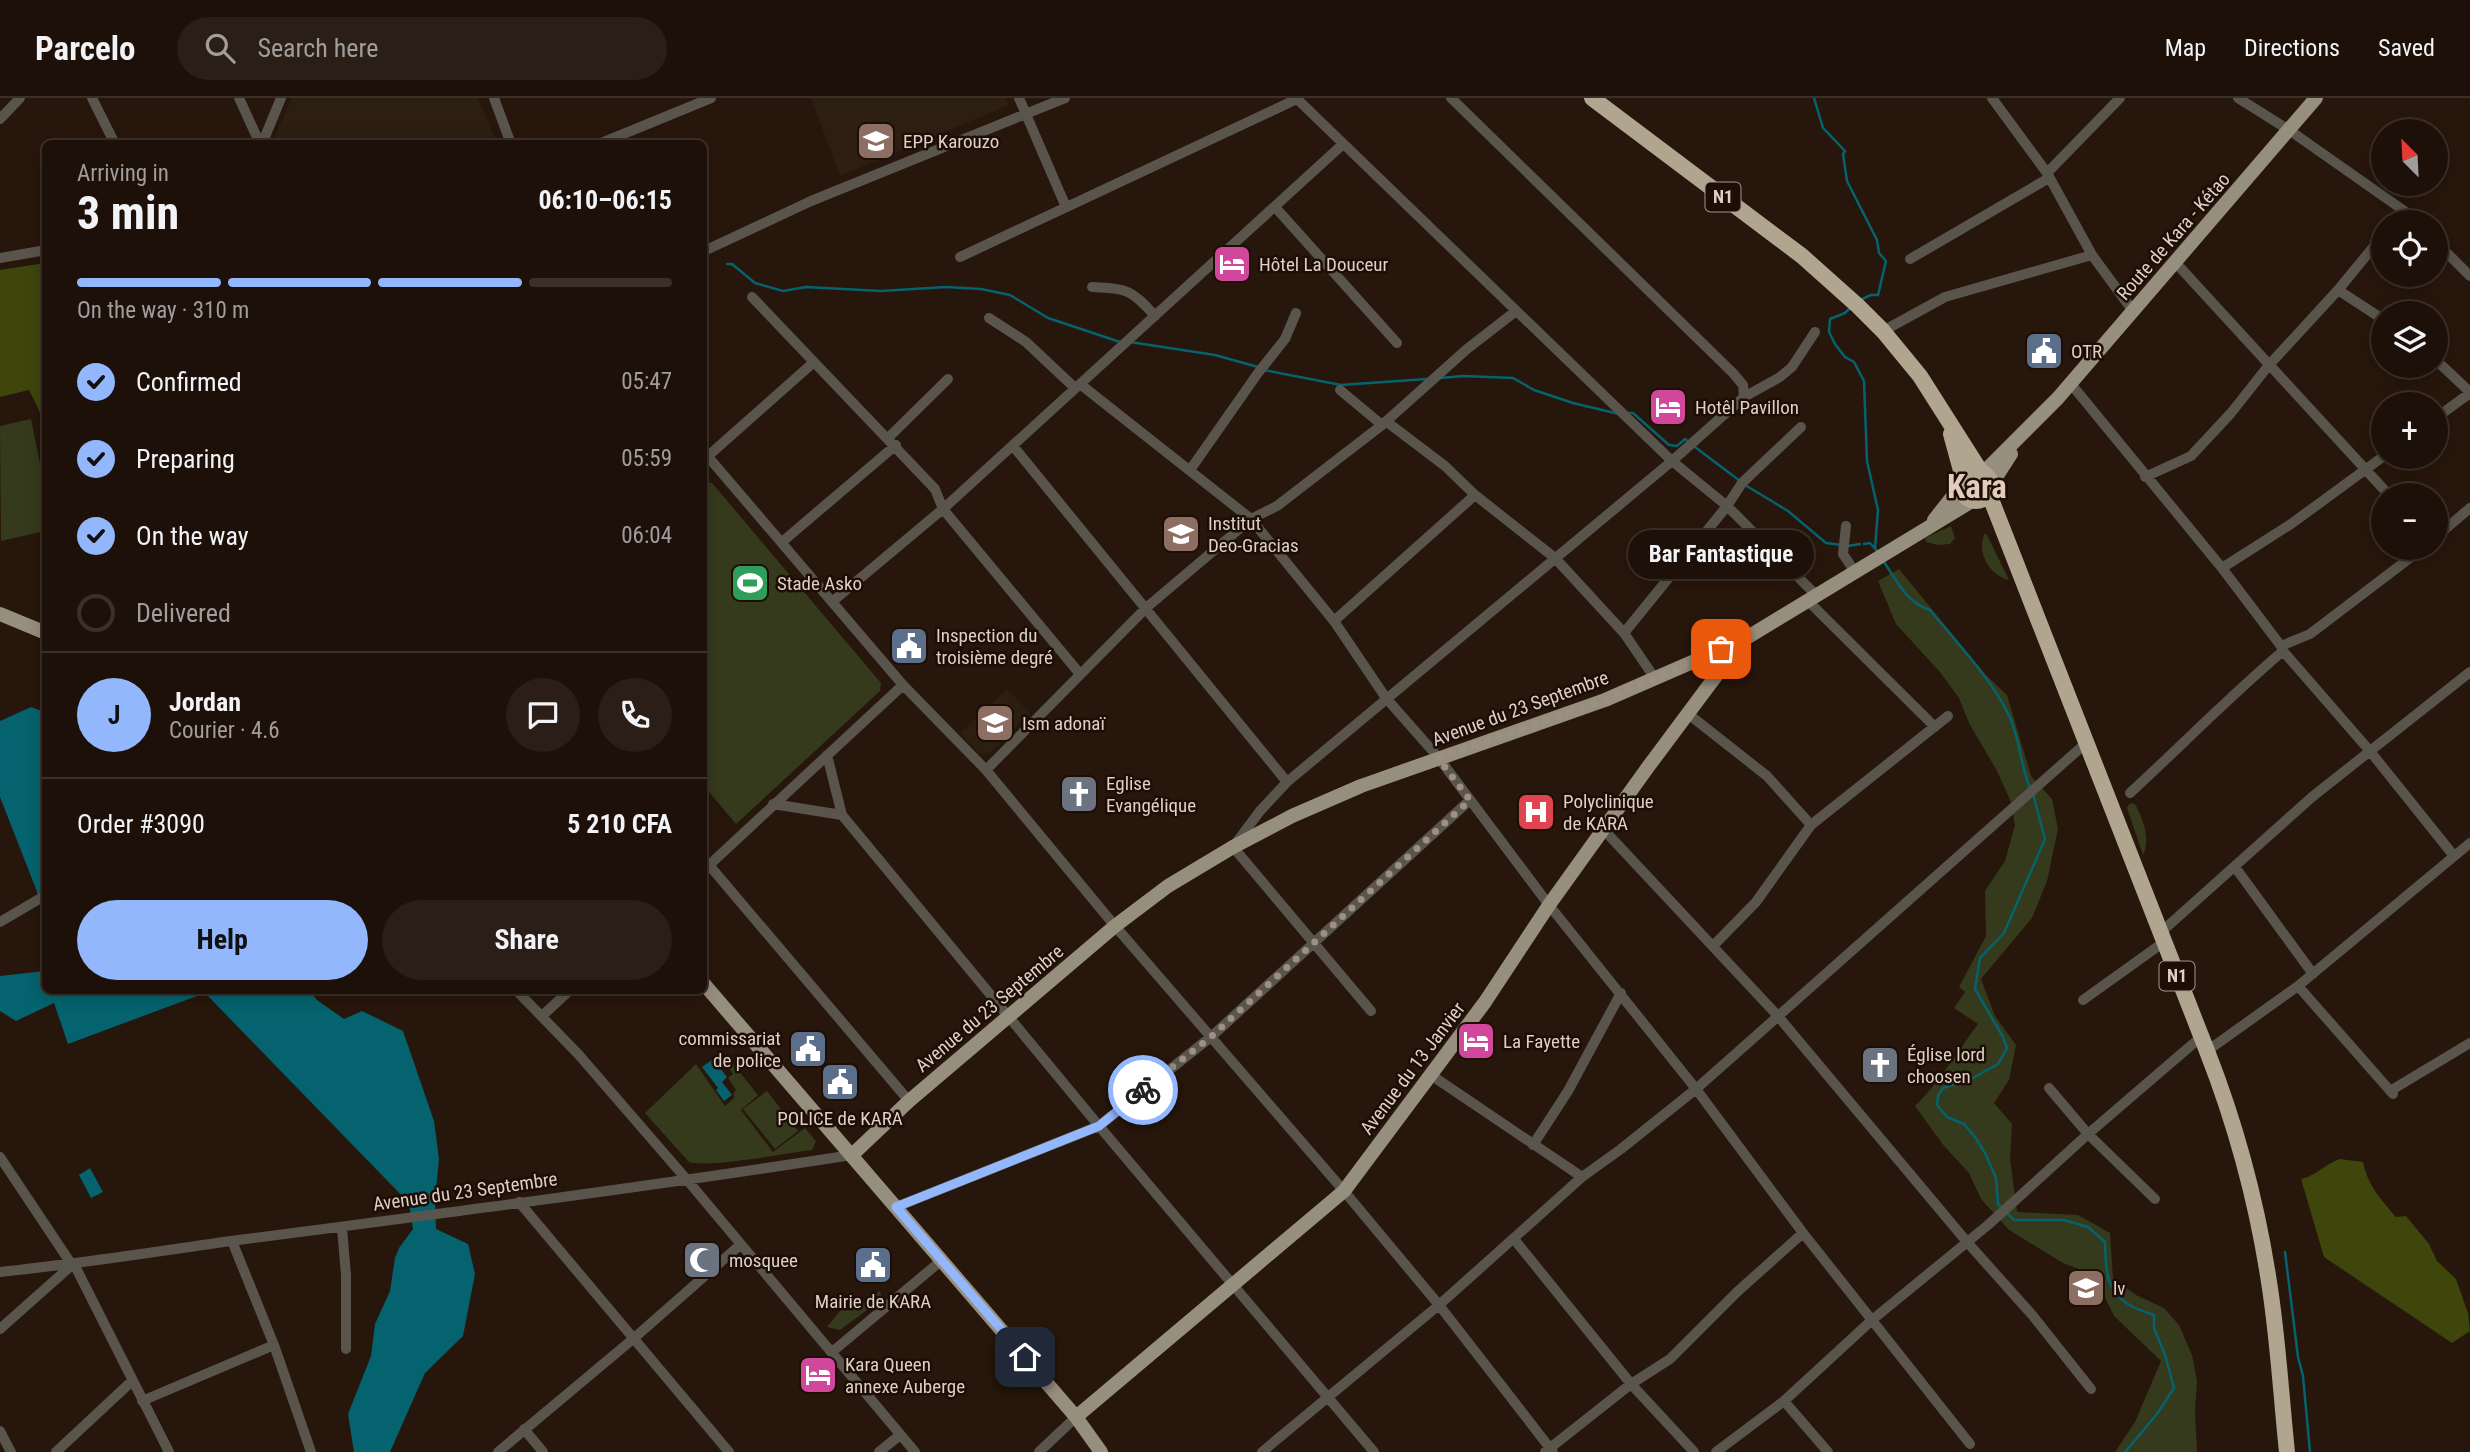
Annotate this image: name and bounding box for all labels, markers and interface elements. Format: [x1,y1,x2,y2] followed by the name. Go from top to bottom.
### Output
[177,17,667,80] search box
[35,29,135,68] text: Parcelo
[201,29,239,67] icon: search
[257,33,378,63] text: Search here
[2165,34,2206,62] text: Map
[2244,34,2340,62] text: Directions
[2378,34,2435,62] text: Saved
[2371,119,2448,196] north arrow
[2371,119,2448,560] map controls
[855,120,897,162] school or university icon: EPP Karouzo
[903,130,999,153] place label: EPP Karouzo
[77,160,169,187] text: Arriving in
[2112,168,2235,305] street label: Route de Kara - Kétao
[1706,182,1740,212] road number: N1
[538,185,672,215] text: 06:10–06:15
[77,186,179,240] text: 3 min
[2371,210,2448,287] button: locate
[1211,243,1253,285] hotel icon: Hôtel La Douceur
[1259,253,1389,276] place label: Hôtel La Douceur
[77,297,249,324] text: On the way · 310 m
[2371,301,2448,378] button: layers
[2023,330,2065,372] public building icon: OTR
[2071,340,2102,363] place label: OTR
[77,363,115,401] icon: check
[136,367,242,397] text: Confirmed
[621,368,672,395] text: 05:47
[1647,386,1689,428] hotel icon: Hotêl Pavillon
[2371,392,2448,469] button: +
[1695,396,1799,419] place label: Hotêl Pavillon
[77,440,115,478] icon: check
[136,444,235,474] text: Preparing
[621,445,672,472] text: 05:59
[1947,467,2007,506] district label: Kara
[2371,483,2448,560] button: −
[1208,512,1299,557] place label: Institut Deo-Gracias
[1160,513,1202,555] school or university icon: Institut Deo-Gracias
[77,517,115,555] icon: check
[136,521,249,551] text: On the way
[621,522,672,549] text: 06:04
[1628,530,1814,579] callout: Bar Fantastique
[1649,541,1793,568] text: Bar Fantastique
[729,562,771,604] sports icon: Stade Asko
[777,572,862,595] place label: Stade Asko
[136,598,231,628] text: Delivered
[1691,619,1751,679] pin
[936,624,1053,669] place label: Inspection du troisième degré
[888,625,930,667] public building icon: Inspection du troisième degré
[1702,630,1740,668] icon: bag
[1429,666,1612,751] street label: Avenue du 23 Septembre
[506,678,580,752] button: chat
[598,678,672,752] button: phone
[169,687,241,717] text: Jordan
[108,700,120,730] text: J
[974,702,1016,744] school or university icon: Ism adonaï
[1022,712,1106,735] place label: Ism adonaï
[169,717,280,744] text: Courier · 4.6
[1106,772,1196,817] place label: Eglise Evangélique
[1058,773,1100,815] church icon: Eglise Evangélique
[1563,790,1654,835] place label: Polyclinique de KARA
[1515,791,1557,833] hospital icon: Polyclinique de KARA
[77,809,205,839] text: Order #3090
[567,809,672,839] text: 5 210 CFA
[77,900,368,980] button: Help
[382,900,672,980] button: Share
[911,940,1068,1077] street label: Avenue du 23 Septembre
[2160,962,2194,990] road number: N1
[1355,997,1470,1139] street label: Avenue du 13 Janvier
[1455,1020,1497,1062] hotel icon: La Fayette
[678,1027,781,1072] place label: commissariat de police
[787,1028,829,1070] public building icon: commissariat de police
[1503,1030,1580,1053] place label: La Fayette
[1907,1043,1985,1088] place label: Église lord choosen
[1859,1044,1901,1086] church icon: Église lord choosen
[1108,1055,1178,1125] courier
[819,1061,861,1103] public building icon: POLICE de KARA
[1124,1071,1162,1109] icon: bike
[777,1107,903,1130] place label: POLICE de KARA
[371,1167,559,1216] street label: Avenue du 23 Septembre
[681,1239,723,1281] mosque icon: mosquee
[852,1244,894,1286] public building icon: Mairie de KARA
[729,1249,798,1272] place label: mosquee
[2065,1267,2107,1309] school or university icon: lv
[2113,1277,2126,1300] place label: lv
[815,1290,931,1313] place label: Mairie de KARA
[995,1327,1055,1387] pin
[1006,1338,1044,1376] icon: home
[845,1353,965,1398] place label: Kara Queen annexe Auberge
[797,1354,839,1396] hotel icon: Kara Queen annexe Auberge

